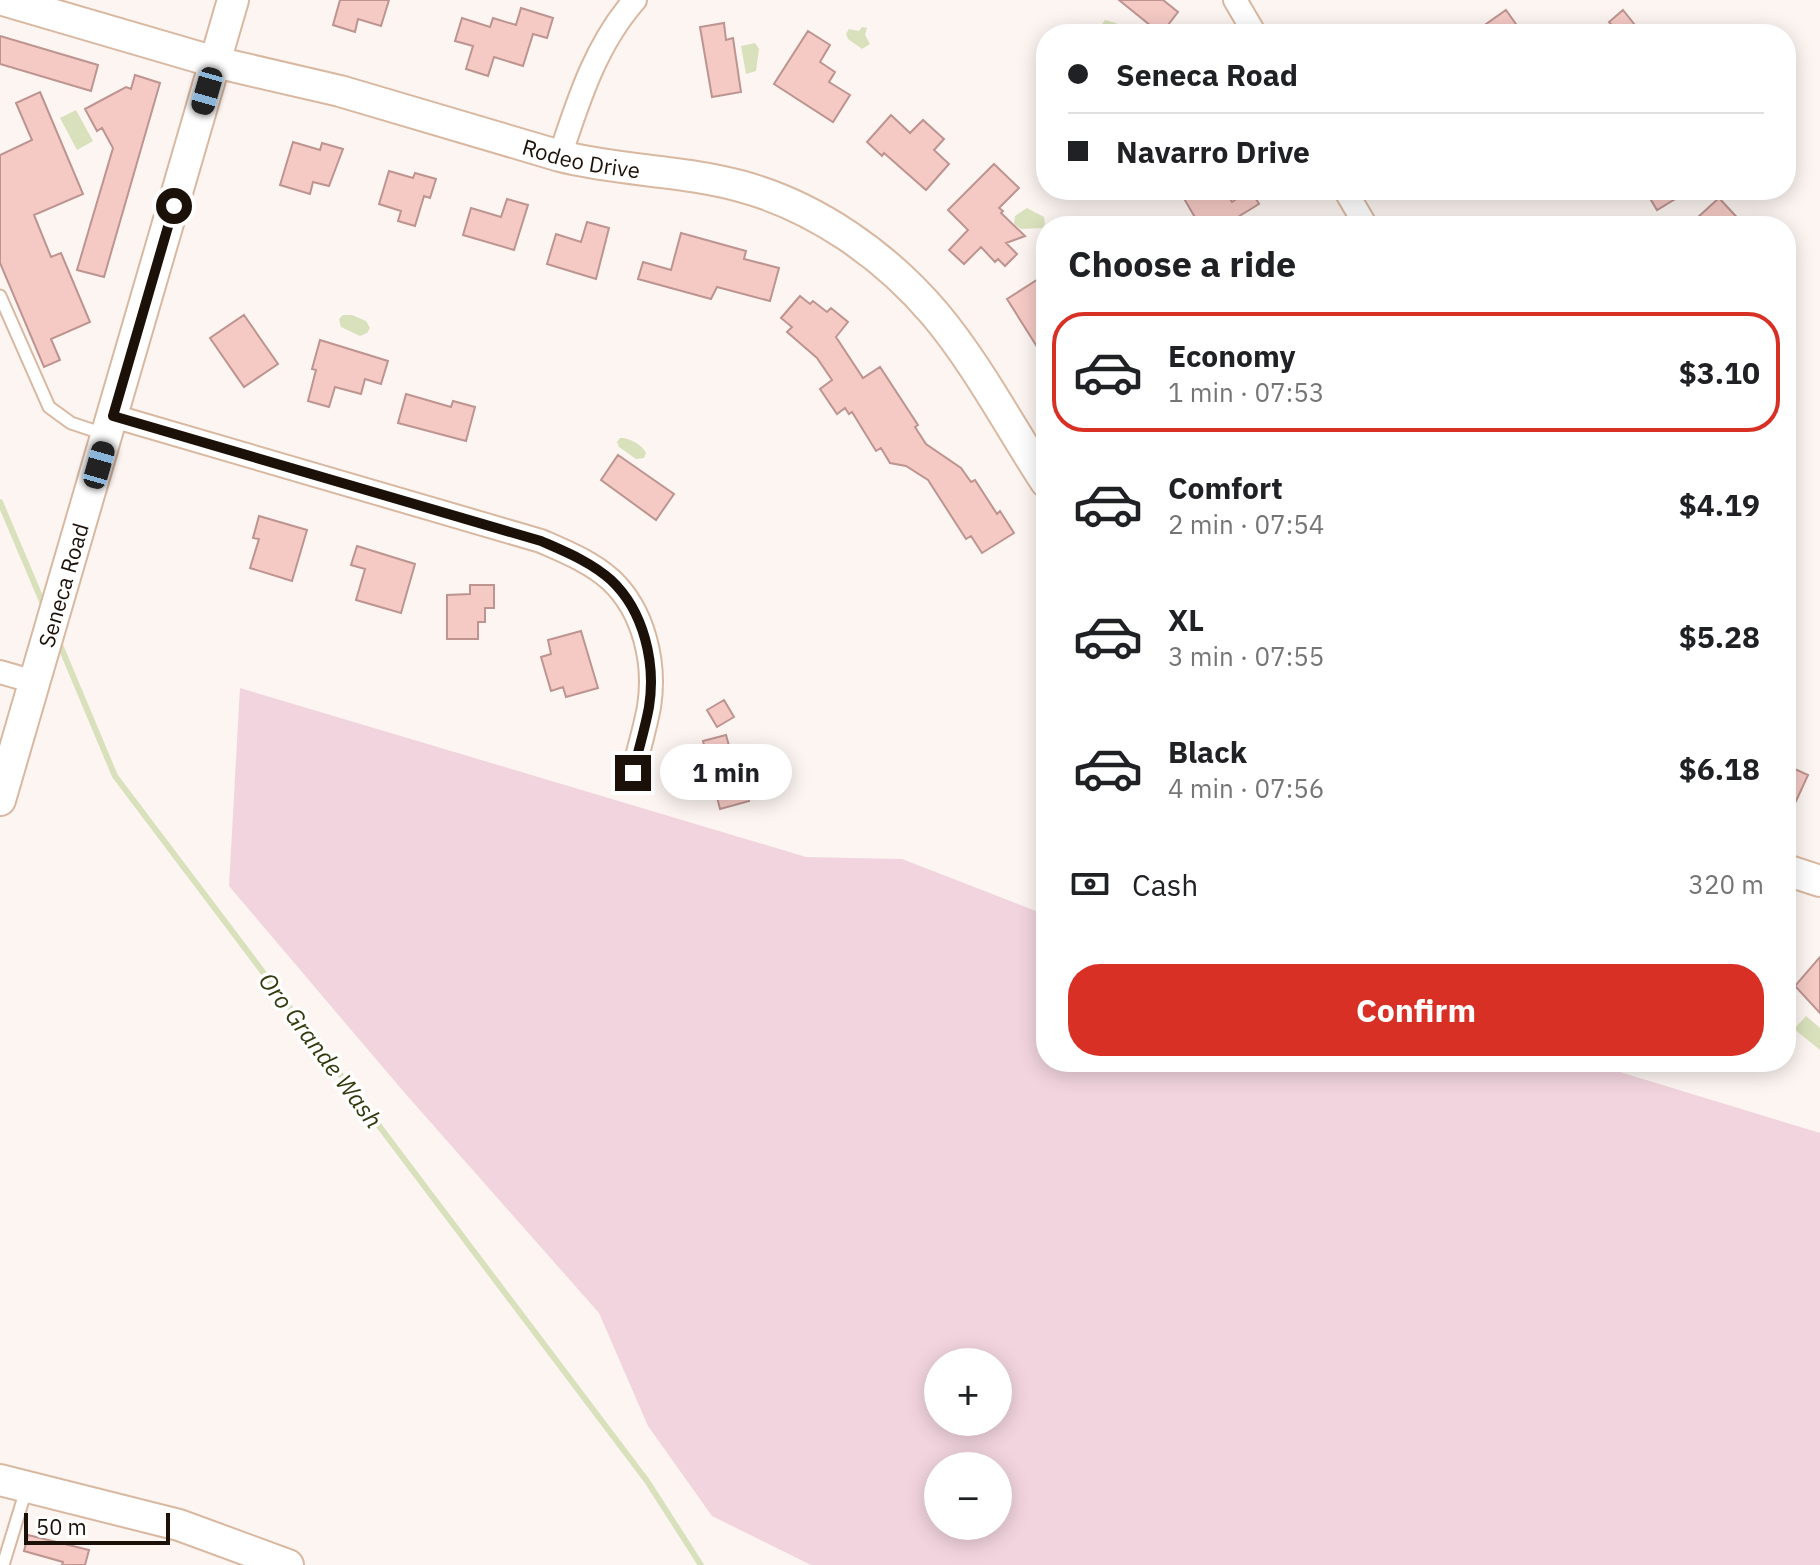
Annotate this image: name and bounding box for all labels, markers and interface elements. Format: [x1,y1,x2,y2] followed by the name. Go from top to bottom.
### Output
[1116,55,1298,94] text: Seneca Road
[189,65,225,117] car
[519,131,642,184] street label: Rodeo Drive
[1116,132,1310,171] text: Navarro Drive
[156,188,192,224] route start
[1068,240,1296,287] text: Choose a ride
[1072,336,1144,408] icon: car
[1168,336,1296,375] text: Economy
[1679,353,1760,392] text: $3.10
[1168,375,1324,409] text: 1 min · 07:53
[81,439,117,491] car
[1072,468,1144,540] icon: car
[1168,468,1283,507] text: Comfort
[1679,485,1760,524] text: $4.19
[1168,507,1324,541] text: 2 min · 07:54
[31,519,94,650] street label: Seneca Road
[1072,600,1144,672] icon: car
[1168,600,1204,639] text: XL
[1679,617,1760,656] text: $5.28
[1168,639,1324,673] text: 3 min · 07:55
[1072,732,1144,804] icon: car
[1168,732,1247,771] text: Black
[661,745,793,801] callout: 1 min
[1679,749,1760,788] text: $6.18
[615,755,651,791] route end
[692,755,760,789] text: 1 min
[1168,771,1324,805] text: 4 min · 07:56
[1068,862,1112,906] icon: cash
[1132,865,1198,904] text: Cash
[1688,867,1764,901] text: 320 m
[1068,964,1764,1056] button: Confirm
[252,966,390,1134] water label: Oro Grande Wash
[924,1348,1012,1540] map controls
[924,1348,1012,1436] button: +
[924,1452,1012,1540] button: −
[24,1509,170,1545] scale bar
[36,1512,87,1541] text: 50 m

